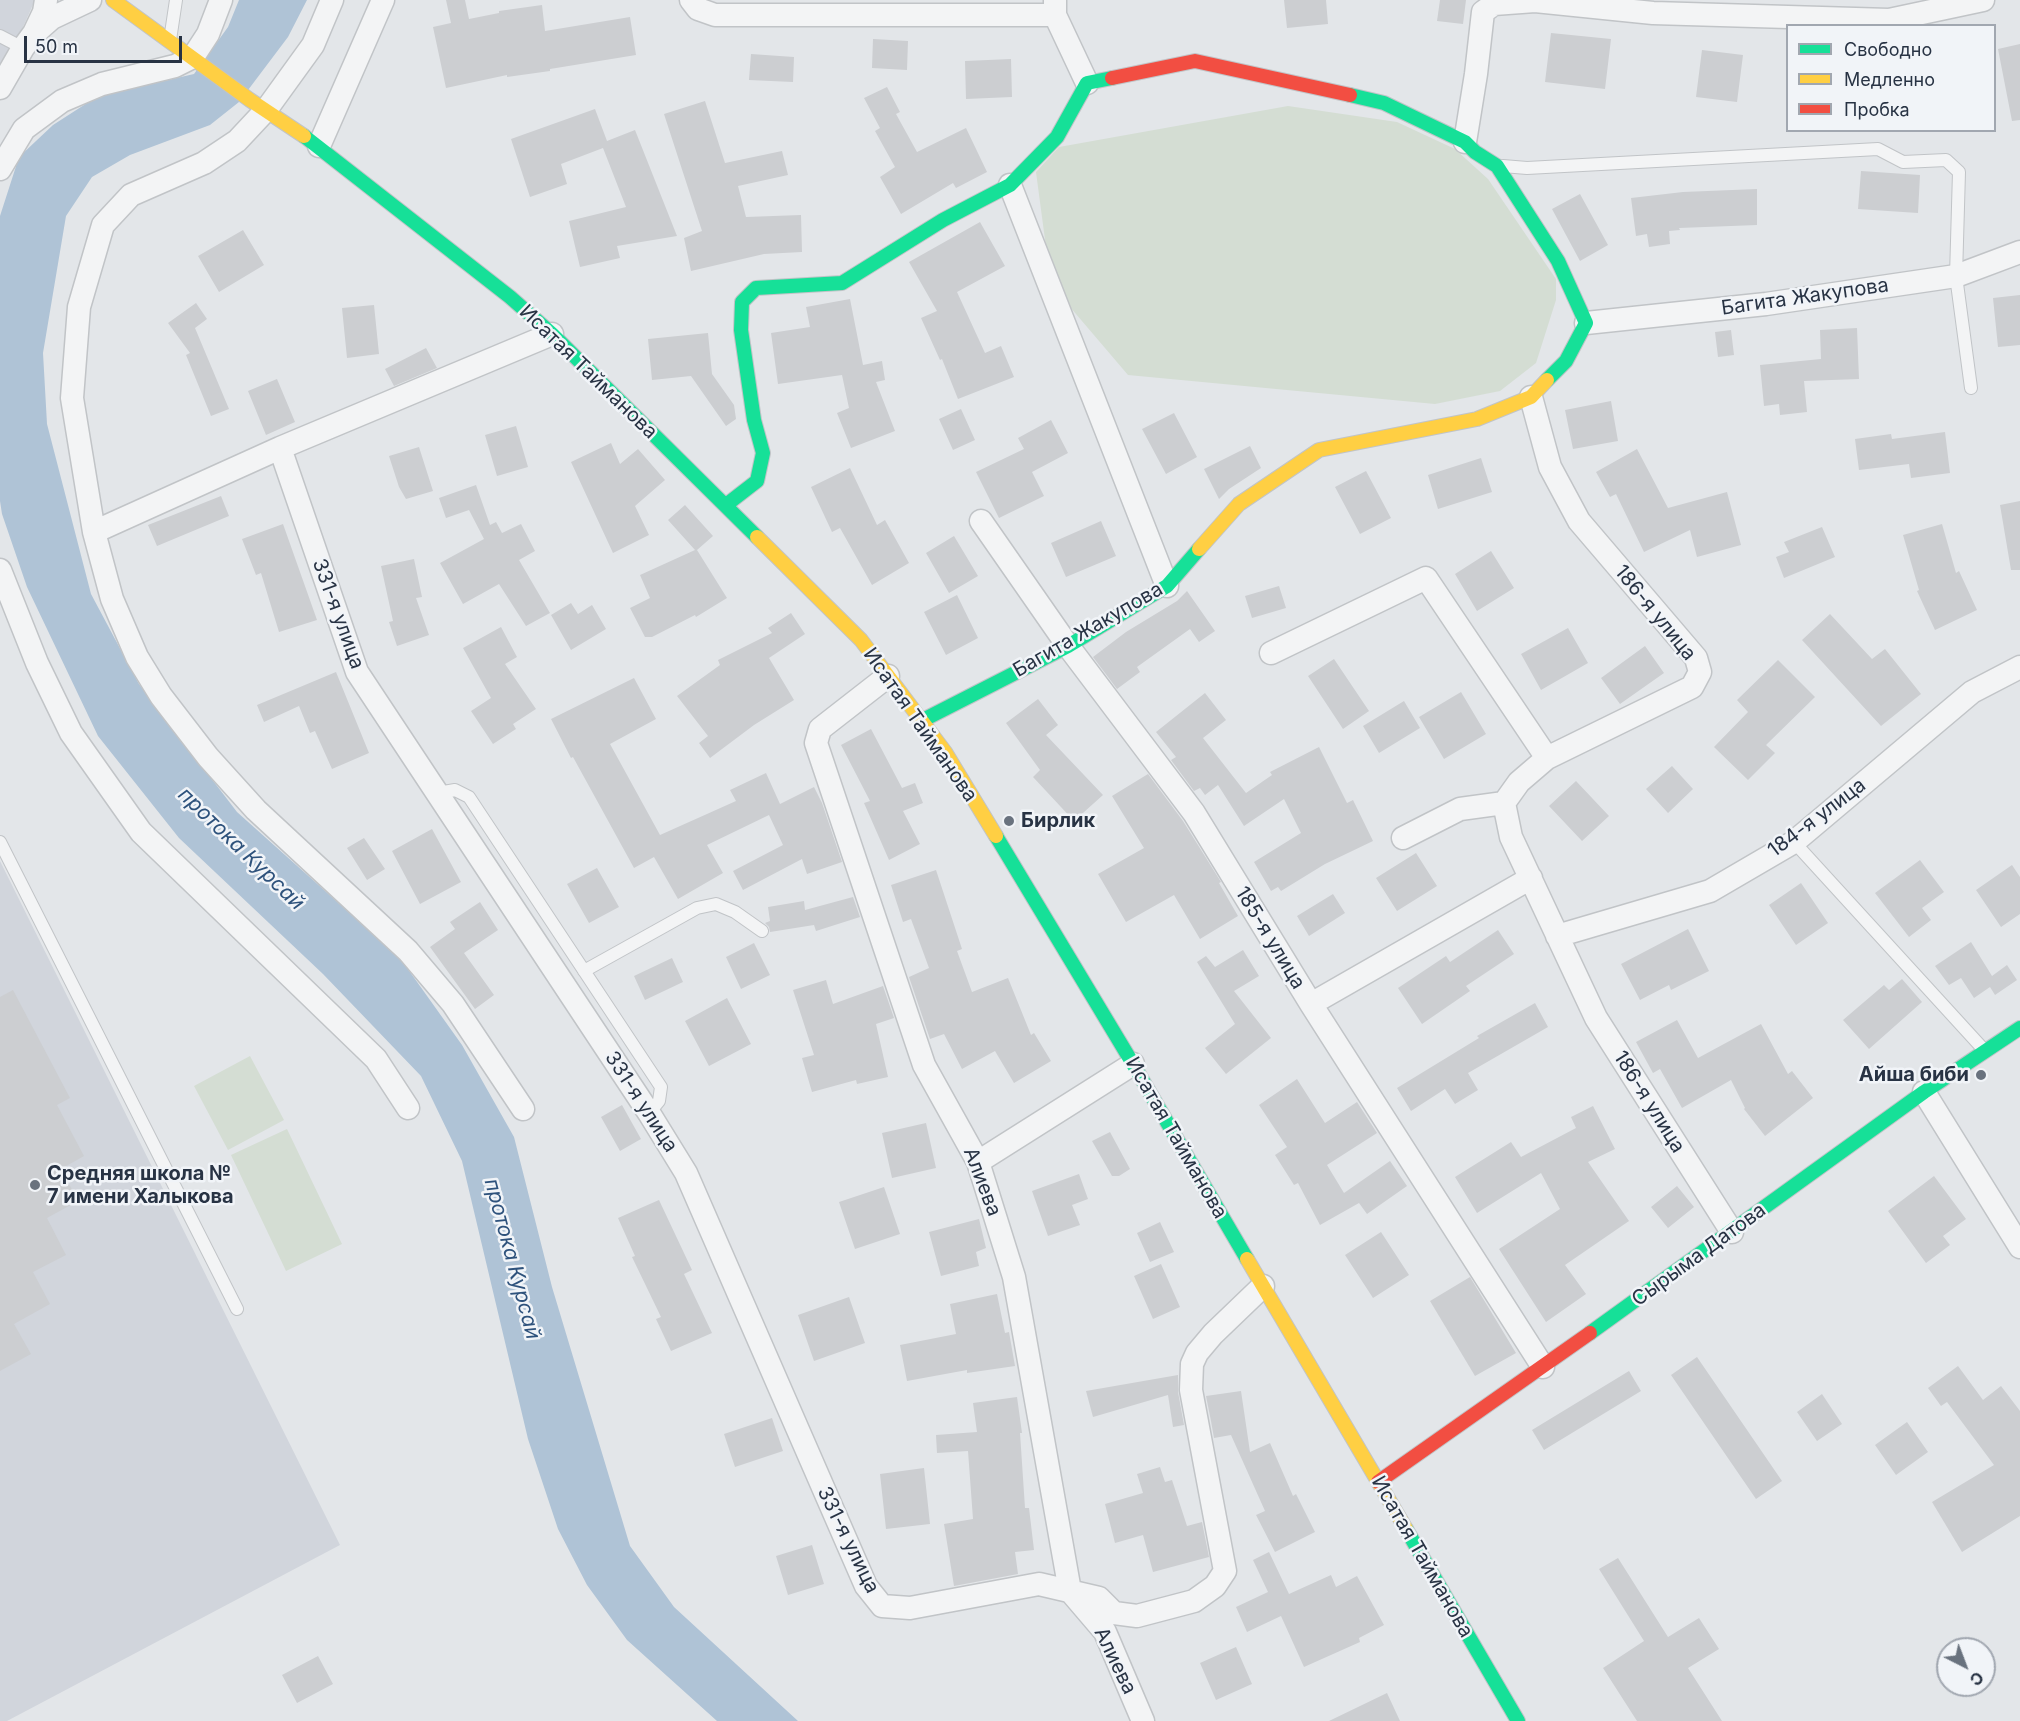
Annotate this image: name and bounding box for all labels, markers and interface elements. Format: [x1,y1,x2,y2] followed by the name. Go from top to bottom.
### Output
[27,24,184,62] scale bar
[1786,24,1996,132] legend
[35,36,78,57] text: 50 m
[1844,39,1932,60] text: Свободно
[1844,69,1935,90] text: Медленно
[1844,99,1910,120] text: Пробка
[1720,273,1890,321] street label: Багита Жакупова
[514,300,662,444] street label: Исатая Тайманова
[307,556,369,672] street label: 331-я улица
[1609,561,1701,665] street label: 186-я улица
[1009,577,1167,683] street label: Багита Жакупова
[858,643,982,807] street label: Исатая Тайманова
[1763,773,1871,863] street label: 184-я улица
[173,782,309,916] water label: протока Курсай
[1021,809,1095,833] place label: Бирлик
[1002,814,1016,828] marker: Бирлик
[1230,882,1310,994] street label: 185-я улица
[599,1047,683,1157] street label: 331-я улица
[1608,1047,1690,1157] street label: 186-я улица
[1120,1053,1232,1223] street label: Исатая Тайманова
[1859,1063,1969,1087] place label: Айша биби
[1974,1068,1988,1082] marker: Айша биби
[958,1144,1006,1220] street label: Алиева
[47,1162,234,1209] place label: Средняя школа № 7 имени Халыкова
[478,1176,546,1342] water label: протока Курсай
[28,1178,42,1192] marker: Средняя школа № 7 имени Халыкова
[1627,1198,1771,1312] street label: Сырыма Датова
[1366,1472,1478,1642] street label: Исатая Тайманова
[812,1483,884,1597] street label: 331-я улица
[1089,1624,1141,1698] street label: Алиева
[1936,1637,1996,1697] north arrow
[1966,1667,1988,1690] text: С

